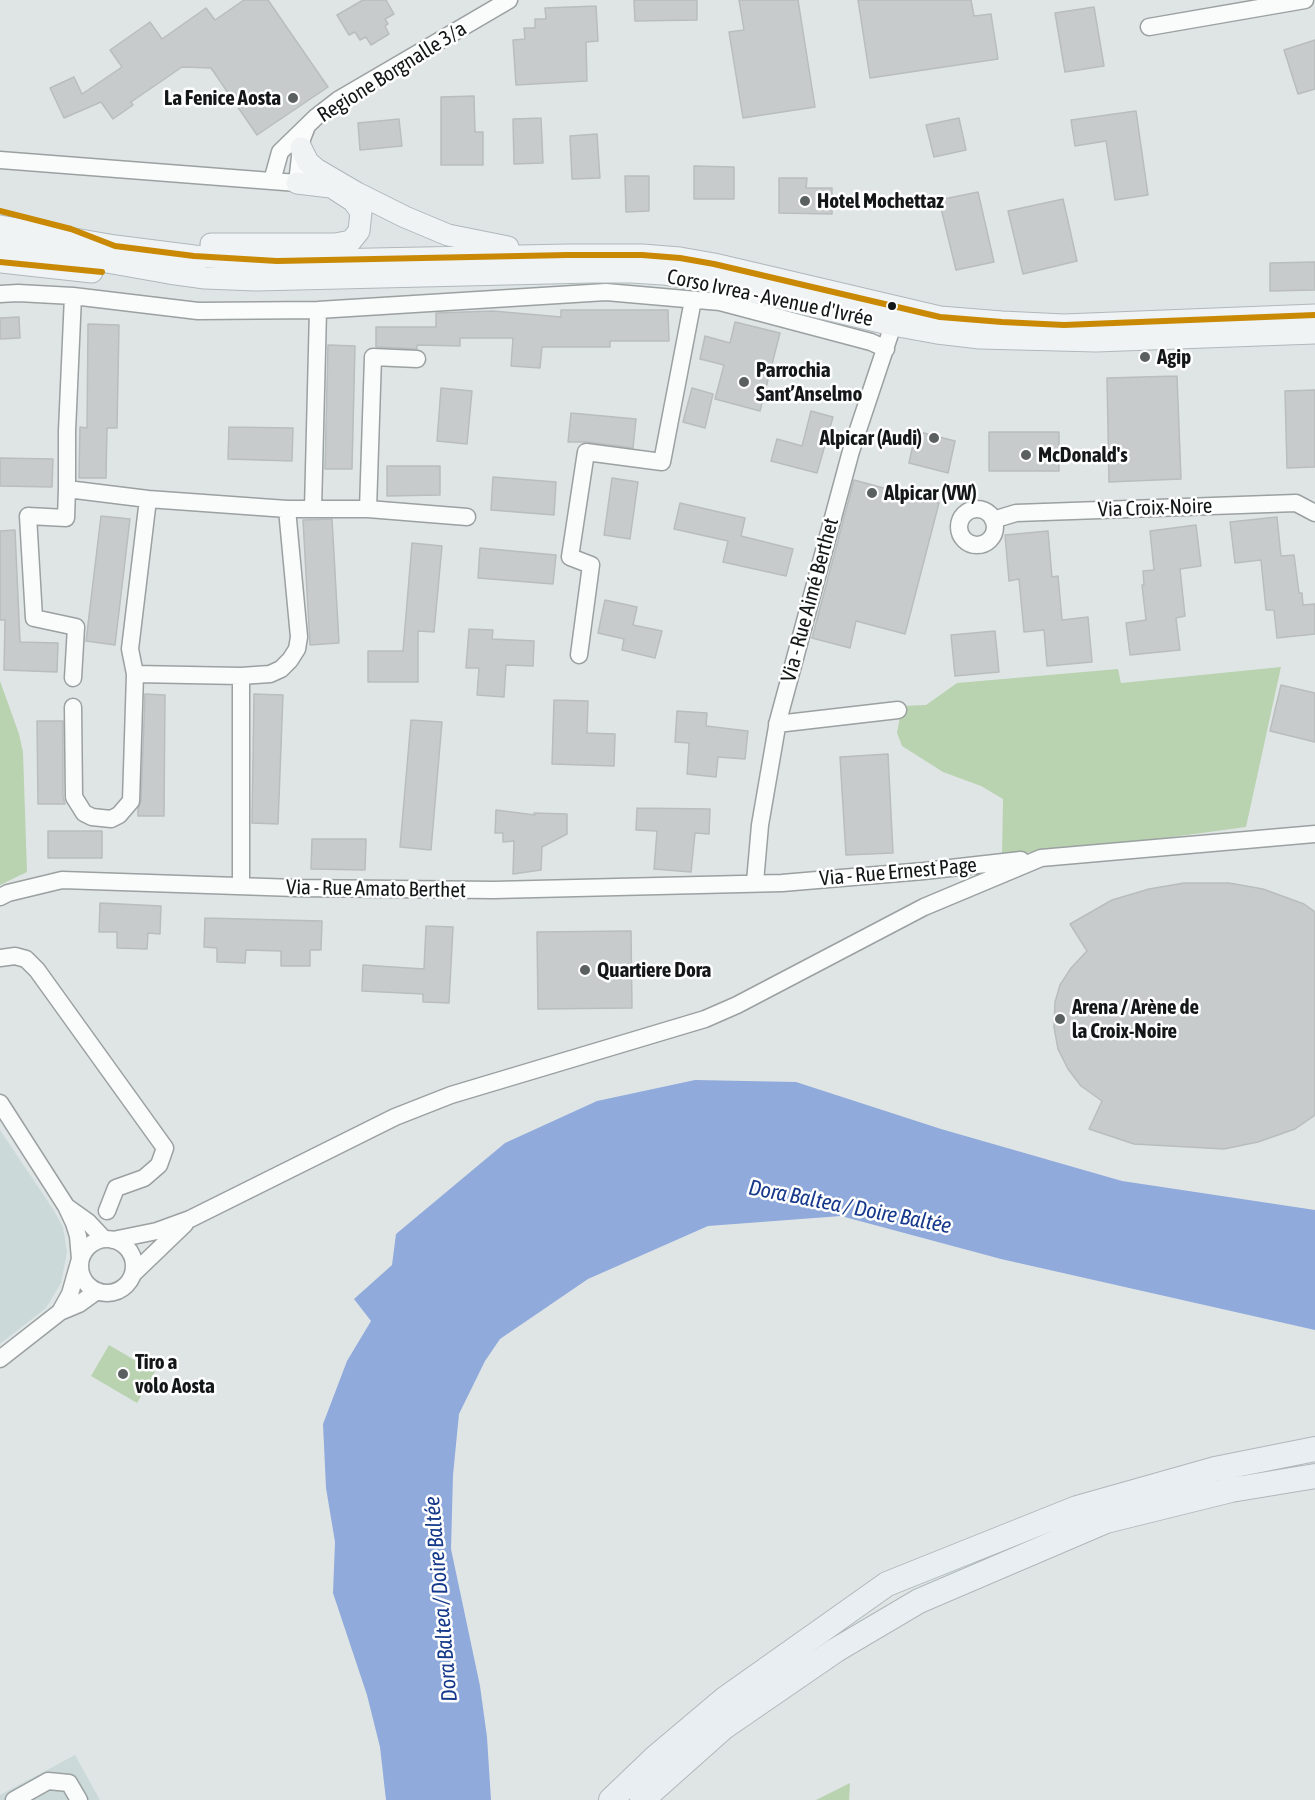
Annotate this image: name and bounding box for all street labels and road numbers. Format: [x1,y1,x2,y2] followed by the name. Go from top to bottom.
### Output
[313,16,471,128] street label: Regione Borgnalle 3/a
[665,264,875,332] street label: Corso Ivrea - Avenue d'Ivrée
[1097,493,1213,523] street label: Via Croix-Noire
[776,515,844,685] street label: Via - Rue Aimé Berthet
[818,853,978,891] street label: Via - Rue Ernest Page
[286,875,466,903] street label: Via - Rue Amato Berthet

